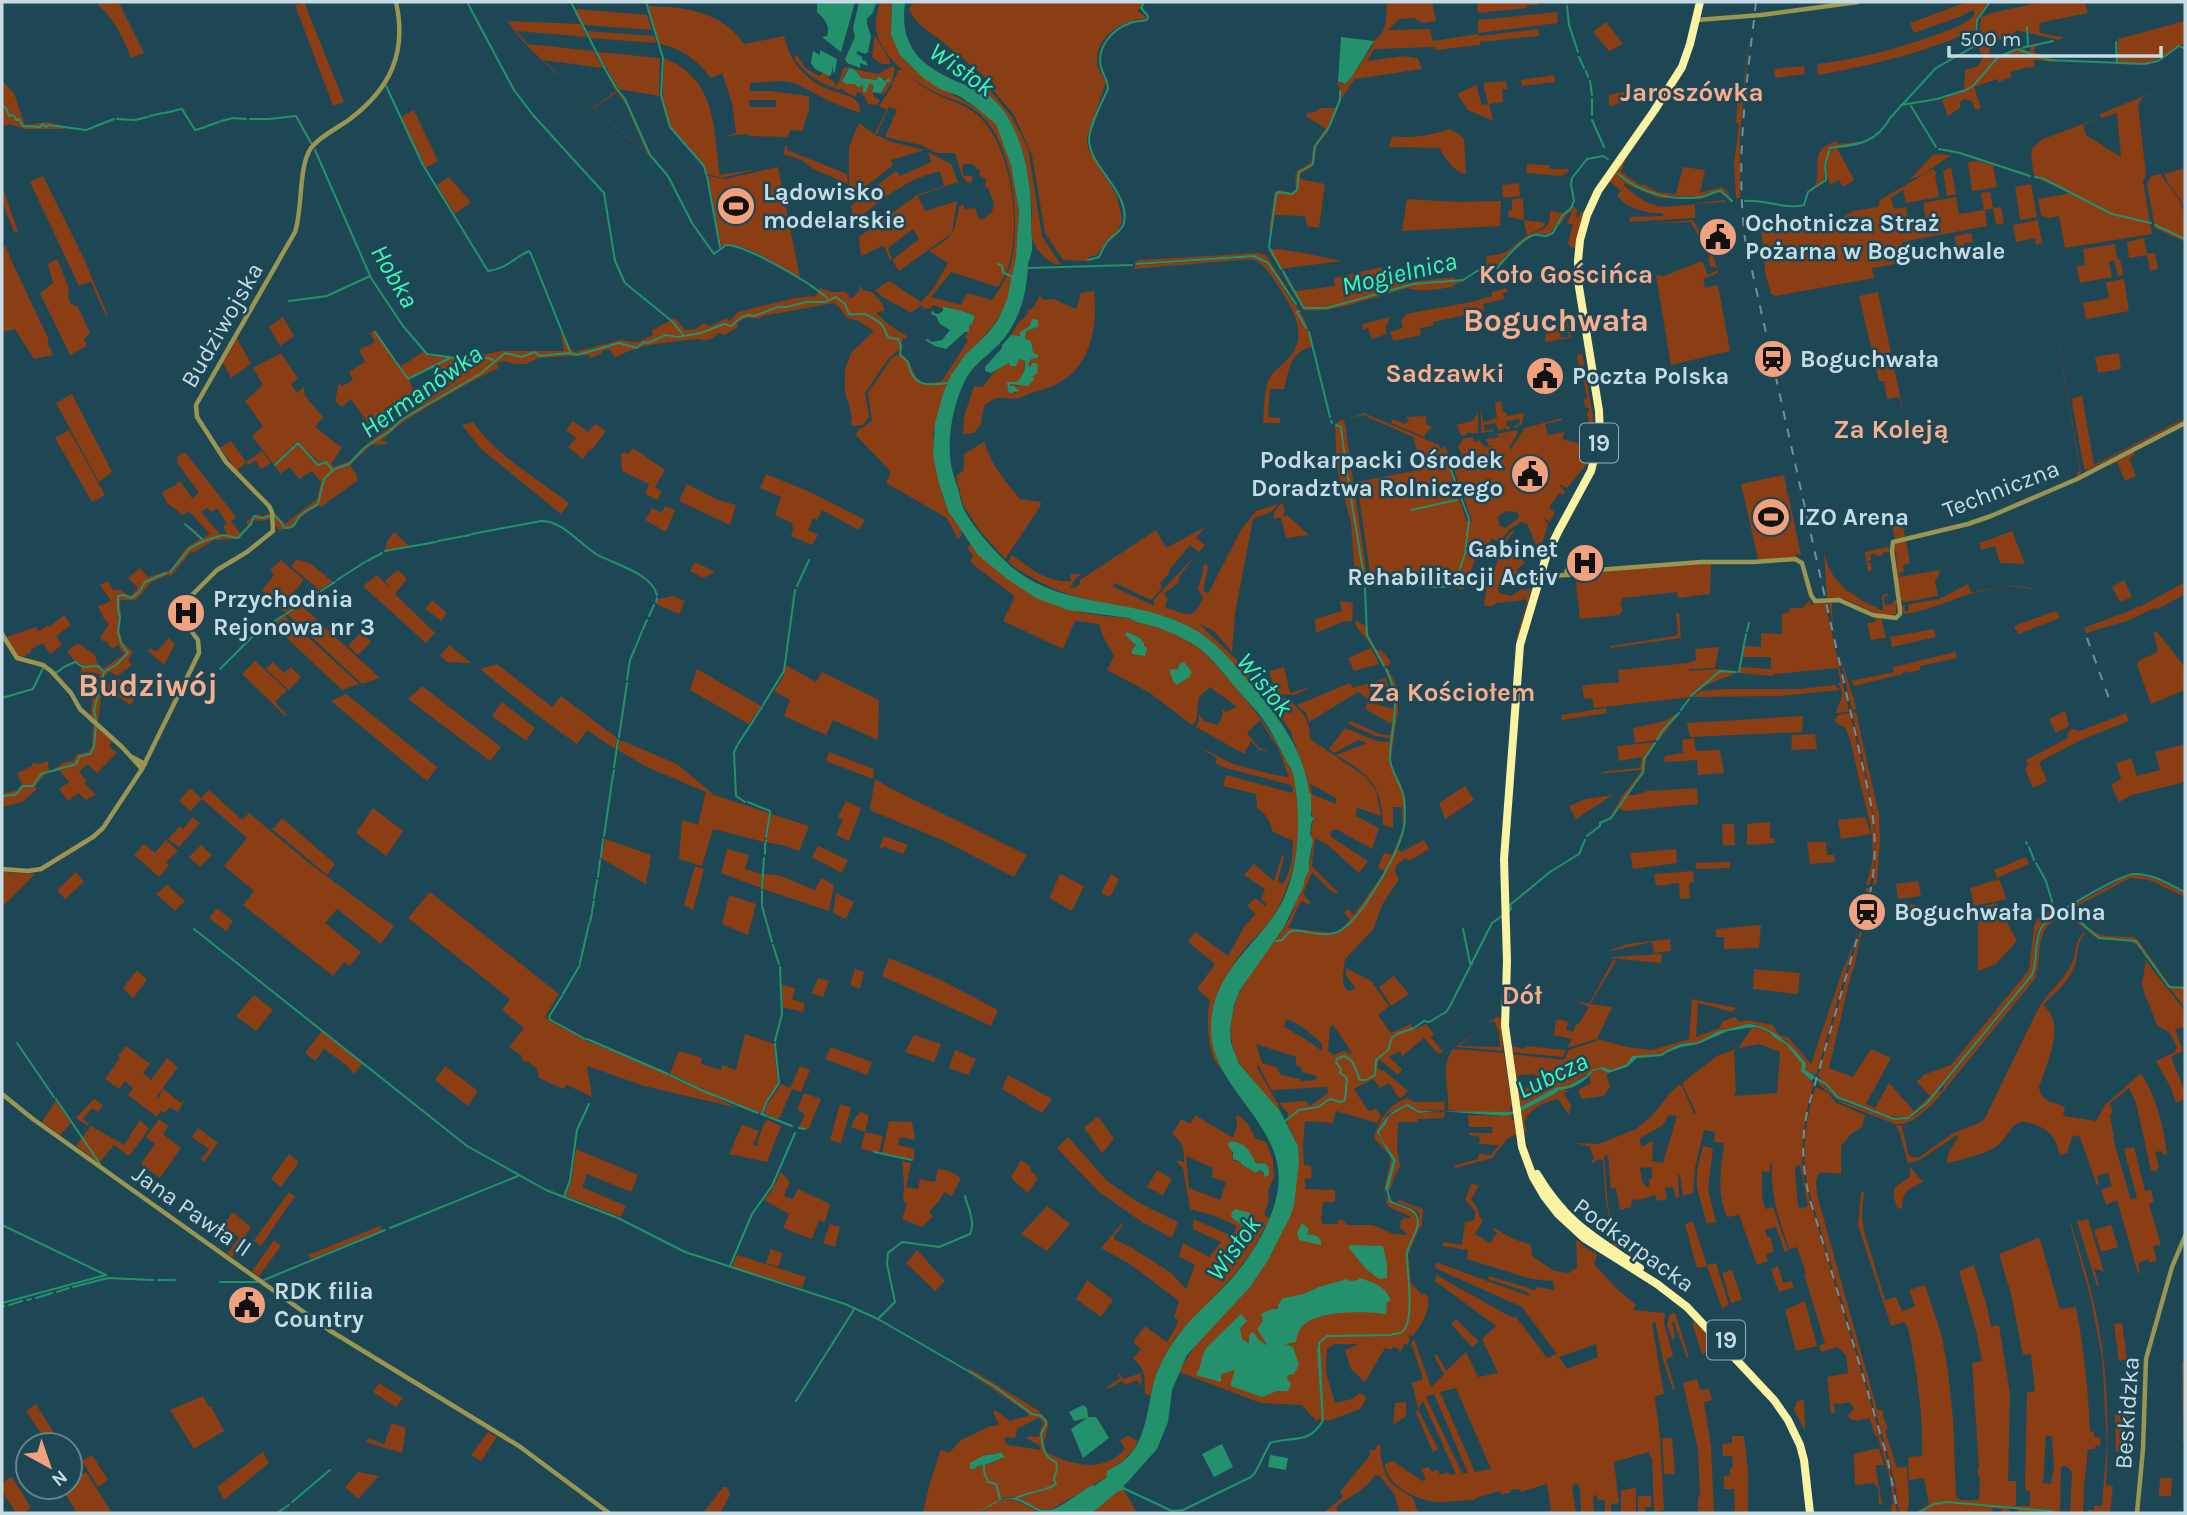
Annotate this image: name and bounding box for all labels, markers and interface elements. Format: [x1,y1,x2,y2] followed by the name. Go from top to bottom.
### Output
[1949,14,2161,58] scale bar
[1960,27,2021,51] text: 500 m
[923,36,1001,103] water label: Wisłok
[1620,77,1764,108] district label: Jaroszówka
[763,178,905,234] place label: Lądowisko modelarskie
[715,185,757,227] sports icon: Lądowisko modelarskie
[1745,209,2005,265] place label: Ochotnicza Straż Pożarna w Boguchwale
[1697,216,1739,258] public building icon: Ochotnicza Straż Pożarna w Boguchwale
[364,239,425,314] water label: Hobka
[1338,245,1460,302] water label: Mogielnica
[175,258,269,392] street label: Budziwojska
[1479,259,1653,290] district label: Koło Gościńca
[1463,302,1649,339] district label: Boguchwała
[354,338,488,445] water label: Hermanówka
[1752,338,1794,380] station icon: Boguchwała
[1800,345,1939,373] place label: Boguchwała
[1524,355,1566,397] public building icon: Poczta Polska
[1385,358,1505,389] district label: Sadzawki
[1572,362,1729,390] place label: Poczta Polska
[1833,414,1949,445] district label: Za Koleją
[1580,424,1618,462] road number: 19
[1251,446,1503,502] place label: Podkarpacki Ośrodek Doradztwa Rolniczego
[1509,453,1551,495] public building icon: Podkarpacki Ośrodek Doradztwa Rolniczego
[1939,454,2063,524] street label: Techniczna
[1750,496,1792,538] sports icon: IZO Arena
[1798,503,1909,531] place label: IZO Arena
[1347,535,1559,591] place label: Gabinet Rehabilitacji Activ
[1564,542,1606,584] hospital icon: Gabinet Rehabilitacji Activ
[213,585,375,641] place label: Przychodnia Rejonowa nr 3
[165,592,207,634] hospital icon: Przychodnia Rejonowa nr 3
[1230,646,1300,723] water label: Wisłok
[78,667,218,704] district label: Budziwój
[1369,677,1535,708] district label: Za Kościołem
[1846,891,1888,933] station icon: Boguchwała Dolna
[1894,898,2106,926] place label: Boguchwała Dolna
[1502,980,1542,1011] district label: Dół
[1512,1046,1593,1105] water label: Lubcza
[127,1160,257,1262] street label: Jana Pawła II
[1568,1192,1700,1298] street label: Podkarpacka
[1199,1209,1268,1287] water label: Wisłok
[274,1277,374,1333] place label: RDK filia Country
[226,1284,268,1326] public building icon: RDK filia Country
[1707,1320,1745,1359] road number: 19
[2109,1356,2145,1470] street label: Beskidzka
[14,1431,84,1501] north arrow
[47,1465,72,1491] text: N

